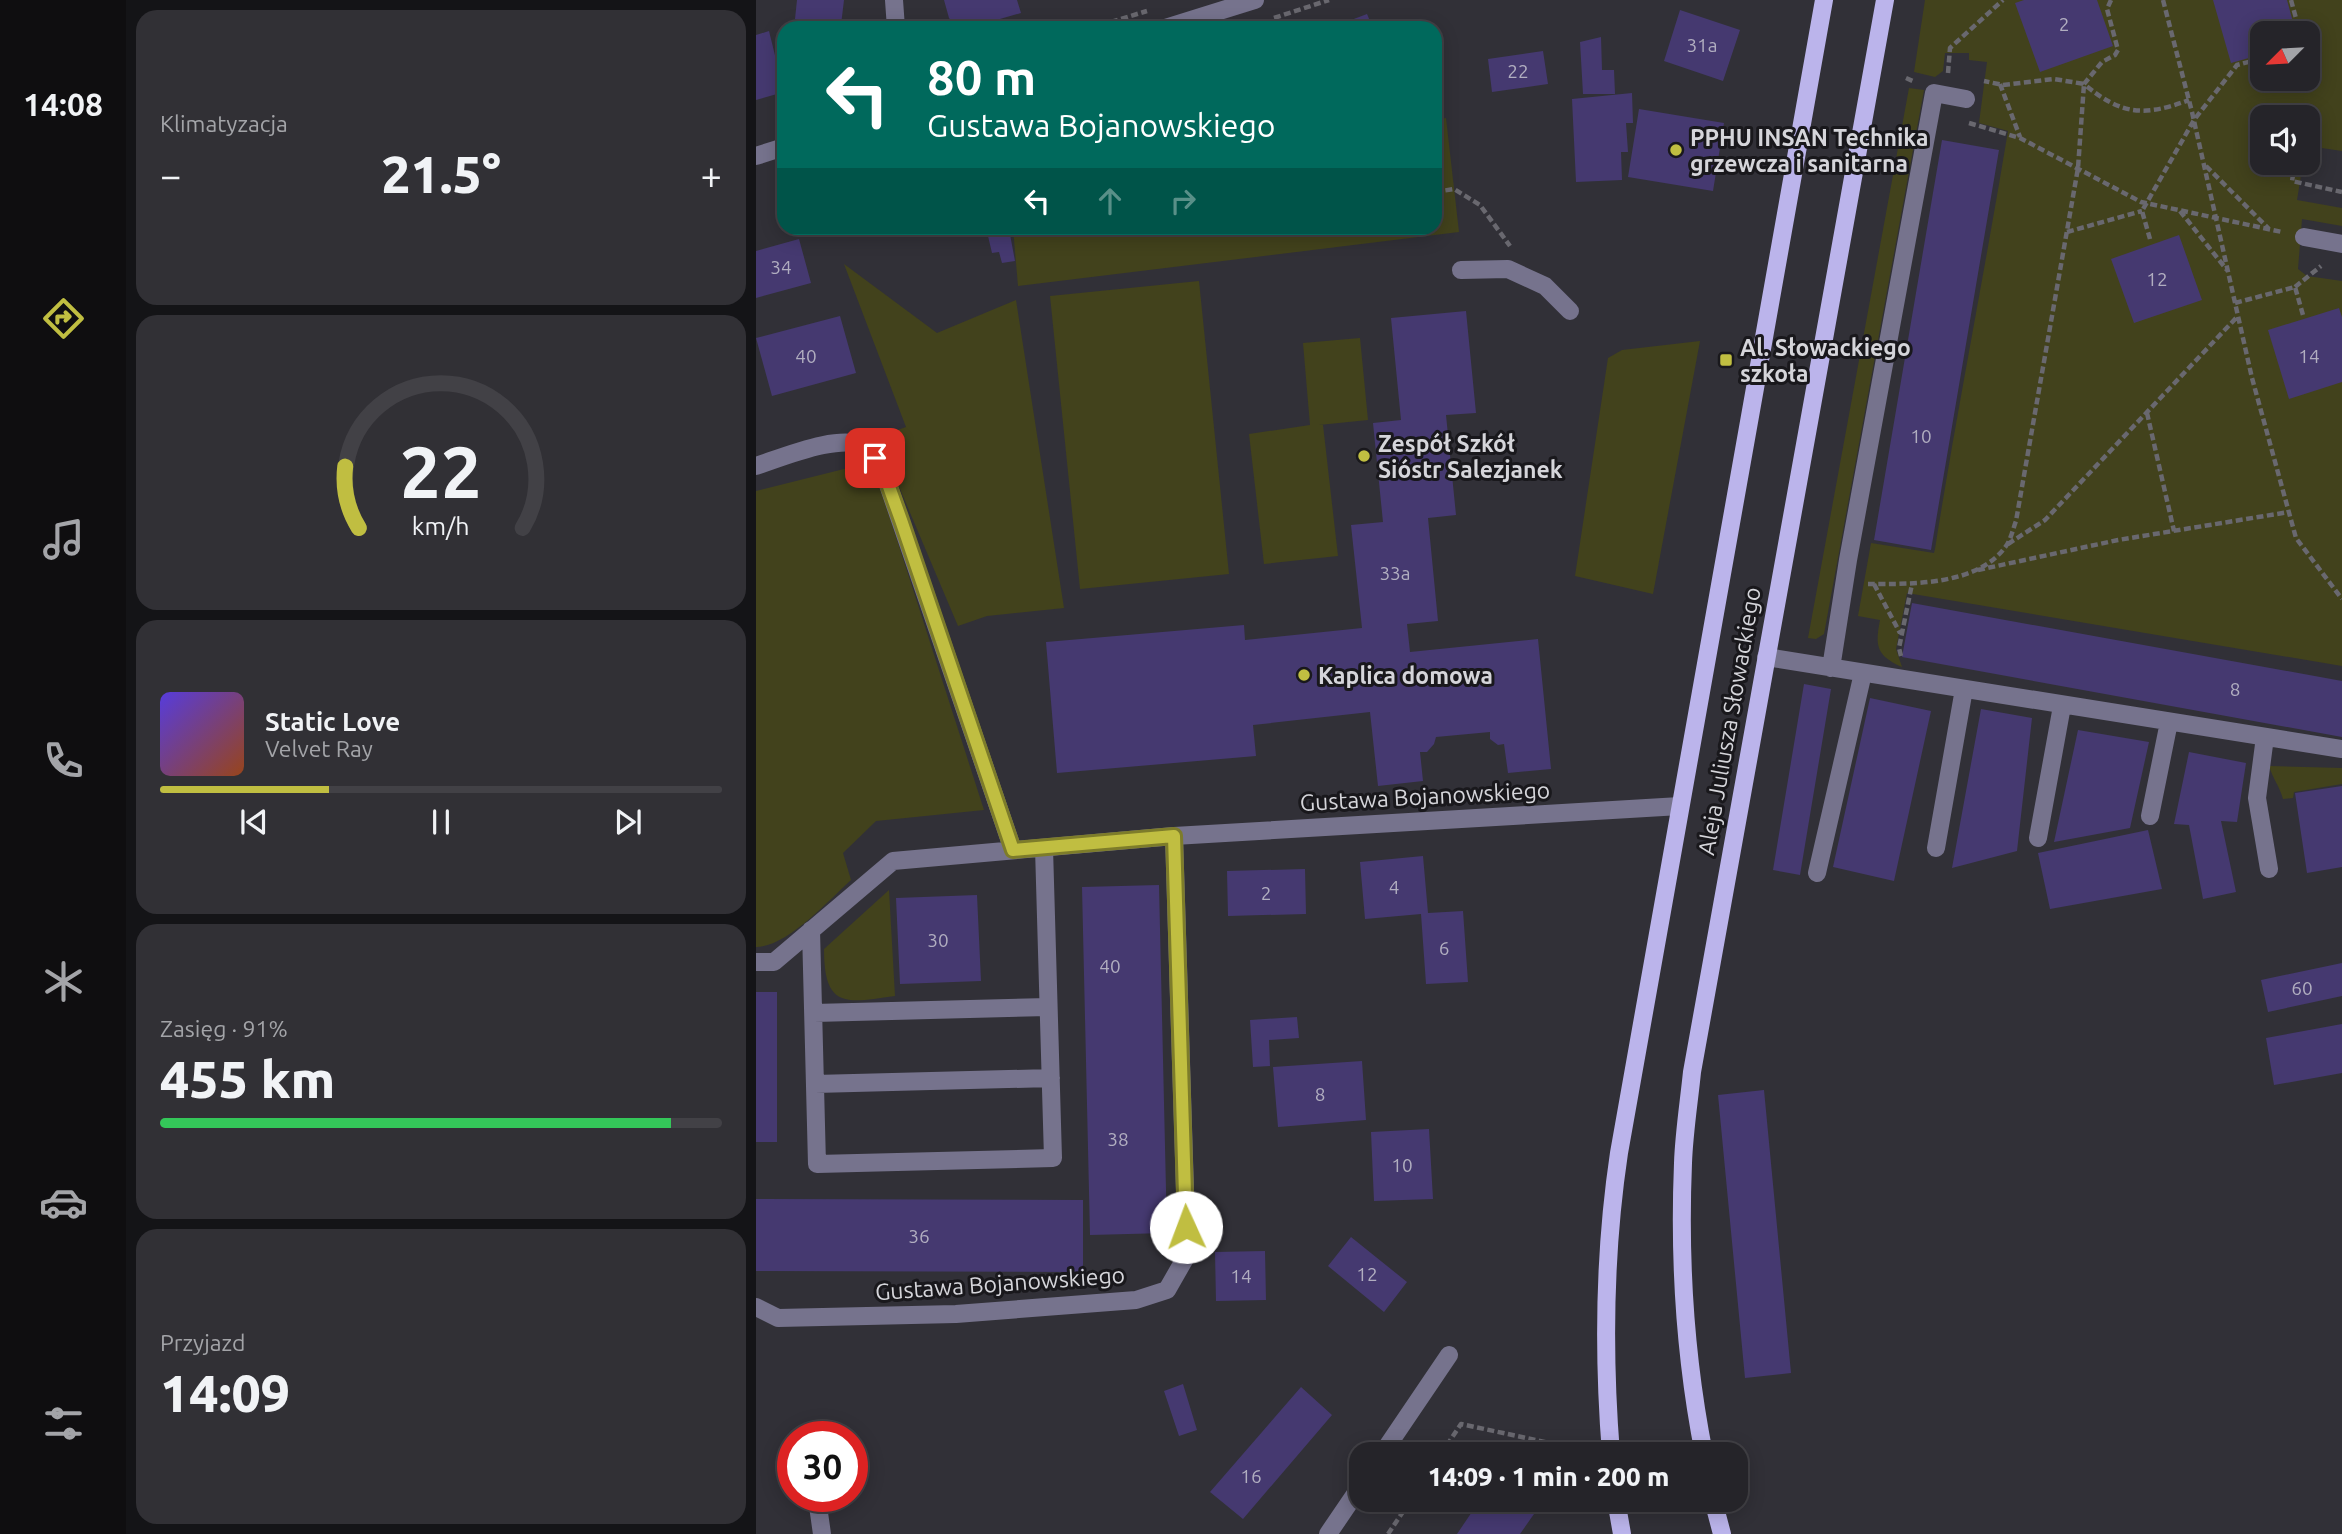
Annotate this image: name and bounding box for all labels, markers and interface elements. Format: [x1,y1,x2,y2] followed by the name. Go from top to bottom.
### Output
[2059,13,2069,35] house number: 2
[2250,21,2320,91] north arrow
[2250,21,2320,175] map controls
[1686,34,1718,56] house number: 31a
[812,49,903,140] icon: left
[927,49,1036,104] text: 80 m
[1507,60,1529,82] house number: 22
[23,86,103,122] text: 14:08
[2250,105,2320,175] button: sound
[927,107,1276,143] text: Gustawa Bojanowskiego
[160,111,288,136] text: Klimatyzacja
[1690,125,1929,176] place label: PPHU INSAN Technika grzewcza i sanitarna
[1668,142,1684,158] marker: PPHU INSAN Technika grzewcza i sanitarna
[381,145,501,203] text: 21.5°
[160,154,181,196] text: −
[701,154,722,196] text: +
[1018,182,1056,220] icon: left
[1091,182,1129,220] icon: ahead
[1164,182,1202,220] icon: right
[770,256,792,278] house number: 34
[2146,268,2168,290] house number: 12
[39,294,88,343] icon: directions
[1740,335,1911,386] place label: Al. Słowackiego szkoła
[795,345,817,367] house number: 40
[2298,345,2320,367] house number: 14
[1718,352,1734,368] marker: Al. Słowackiego szkoła
[1910,425,1932,447] house number: 10
[845,428,905,488] pin
[400,431,482,513] text: 22
[1378,431,1563,482] place label: Zespół Szkół Sióstr Salezjanek
[856,439,894,477] icon: arrive
[1356,448,1372,464] marker: Zespół Szkół Sióstr Salezjanek
[412,512,470,540] text: km/h
[39,515,88,564] icon: music
[1379,562,1411,584] house number: 33a
[1693,585,1765,857] street label: Aleja Juliusza Słowackiego
[1318,663,1493,688] place label: Kaplica domowa
[1296,667,1312,683] marker: Kaplica domowa
[2230,678,2240,700] house number: 8
[265,707,400,736] text: Static Love
[39,736,88,785] icon: phone
[265,736,373,761] text: Velvet Ray
[1299,777,1551,815] street label: Gustawa Bojanowskiego
[235,803,273,841] icon: previous
[422,803,460,841] icon: pause
[609,803,647,841] icon: next
[1389,876,1399,898] house number: 4
[1261,882,1271,904] house number: 2
[927,929,949,951] house number: 30
[1439,937,1449,959] house number: 6
[1099,955,1121,977] house number: 40
[39,957,88,1006] icon: climate
[2291,977,2313,999] house number: 60
[160,1016,288,1041] text: Zasięg · 91%
[160,1050,335,1108] text: 455 km
[1315,1083,1325,1105] house number: 8
[1107,1128,1129,1150] house number: 38
[1391,1154,1413,1176] house number: 10
[39,1178,88,1227] icon: car
[1149,1190,1223,1264] position arrow
[908,1225,930,1247] house number: 36
[874,1262,1126,1304] street label: Gustawa Bojanowskiego
[1356,1263,1378,1285] house number: 12
[1230,1265,1252,1287] house number: 14
[160,1330,245,1355] text: Przyjazd
[160,1364,290,1422] text: 14:09
[39,1399,88,1448] icon: filters
[777,1421,868,1512] speed limit sign: 30
[1428,1462,1669,1491] text: 14:09 · 1 min · 200 m
[1240,1465,1262,1487] house number: 16

